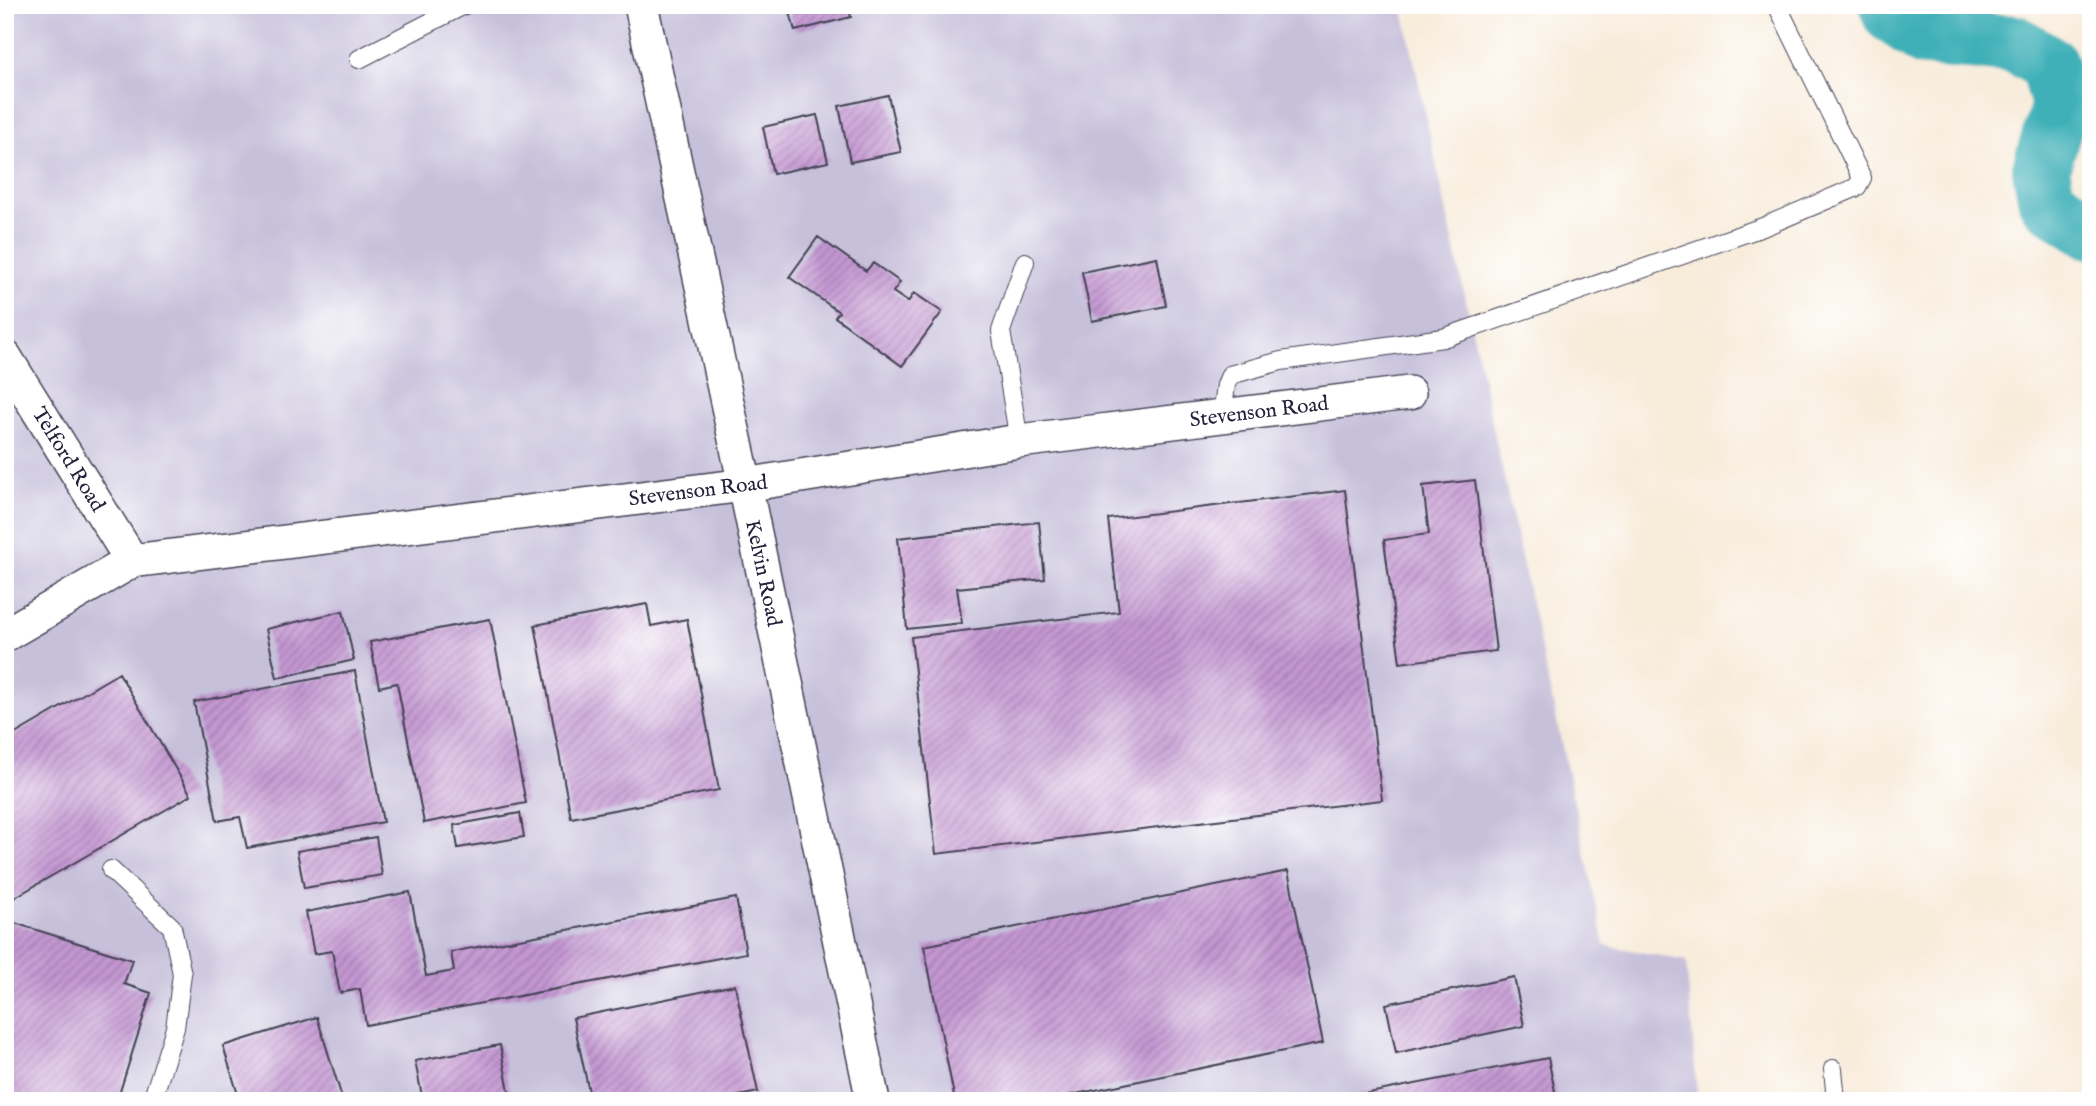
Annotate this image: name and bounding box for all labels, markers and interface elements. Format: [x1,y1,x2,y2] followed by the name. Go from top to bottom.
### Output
[1188,390,1331,434] street label: Stevenson Road
[25,402,111,518] street label: Telford Road
[627,469,770,513] street label: Stevenson Road
[738,517,787,630] street label: Kelvin Road

